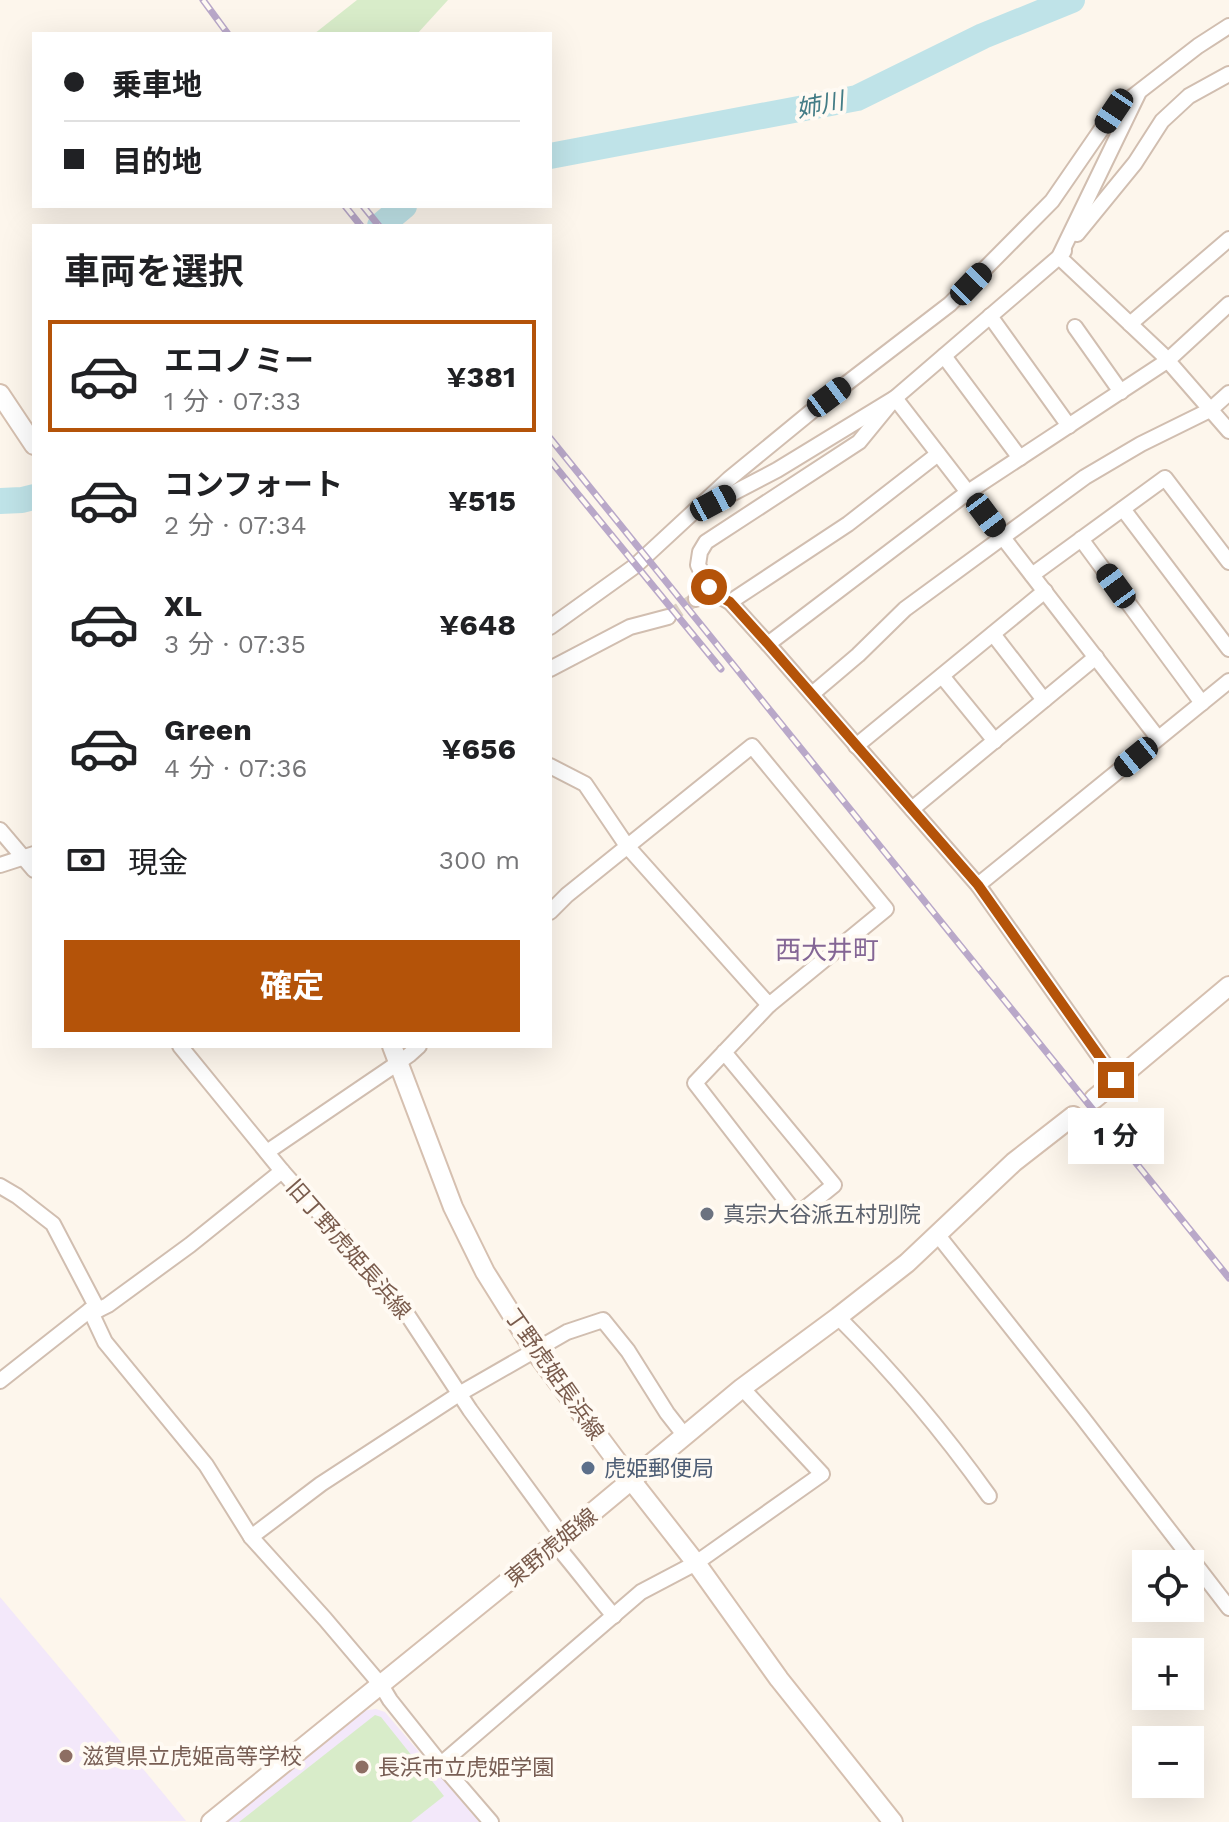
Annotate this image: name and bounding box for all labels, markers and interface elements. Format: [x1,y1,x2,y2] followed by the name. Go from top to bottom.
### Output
[112,67,202,102] text: 乗車地
[1091,84,1137,138] car
[794,86,849,123] water label: 姉川
[112,144,202,179] text: 目的地
[64,251,244,293] text: 車両を選択
[946,258,996,310] car
[68,340,140,412] icon: car
[164,343,314,378] text: エコノミー
[446,359,516,394] text: ¥381
[803,373,855,421] car
[164,386,301,416] text: 1 分 · 07:33
[68,464,140,536] icon: car
[164,467,343,502] text: コンフォート
[686,481,740,525] car
[448,483,516,518] text: ¥515
[962,489,1010,541] car
[164,510,307,540] text: 2 分 · 07:34
[1092,560,1140,612] car
[691,569,727,605] route start
[68,588,140,660] icon: car
[164,588,202,623] text: XL
[439,607,516,642] text: ¥648
[164,629,306,659] text: 3 分 · 07:35
[68,712,140,784] icon: car
[164,712,252,747] text: Green
[442,731,516,766] text: ¥656
[1110,733,1162,781] car
[164,753,307,783] text: 4 分 · 07:36
[64,838,108,882] icon: cash
[128,845,188,880] text: 現金
[439,845,520,875] text: 300 m
[775,935,879,965] district label: 西大井町
[64,940,520,1032] button: 確定
[1098,1062,1134,1098] route end
[1068,1108,1164,1164] callout: 1 分
[1094,1121,1138,1151] text: 1 分
[281,1175,416,1324] street label: 旧丁野虎姫長浜線
[723,1202,921,1227] place label: 真宗大谷派五村別院
[698,1205,716,1223] marker: 真宗大谷派五村別院
[500,1304,609,1445] street label: 丁野虎姫長浜線
[604,1456,714,1481] place label: 虎姫郵便局
[579,1459,597,1477] marker: 虎姫郵便局
[501,1503,602,1592] street label: 東野虎姫線
[1132,1550,1204,1798] map controls
[1132,1550,1204,1622] button: locate
[1132,1638,1204,1710] button: +
[1132,1726,1204,1798] button: −
[82,1744,302,1769] place label: 滋賀県立虎姫高等学校
[57,1747,75,1765] marker: 滋賀県立虎姫高等学校
[378,1755,554,1780] place label: 長浜市立虎姫学園
[353,1758,371,1776] marker: 長浜市立虎姫学園

